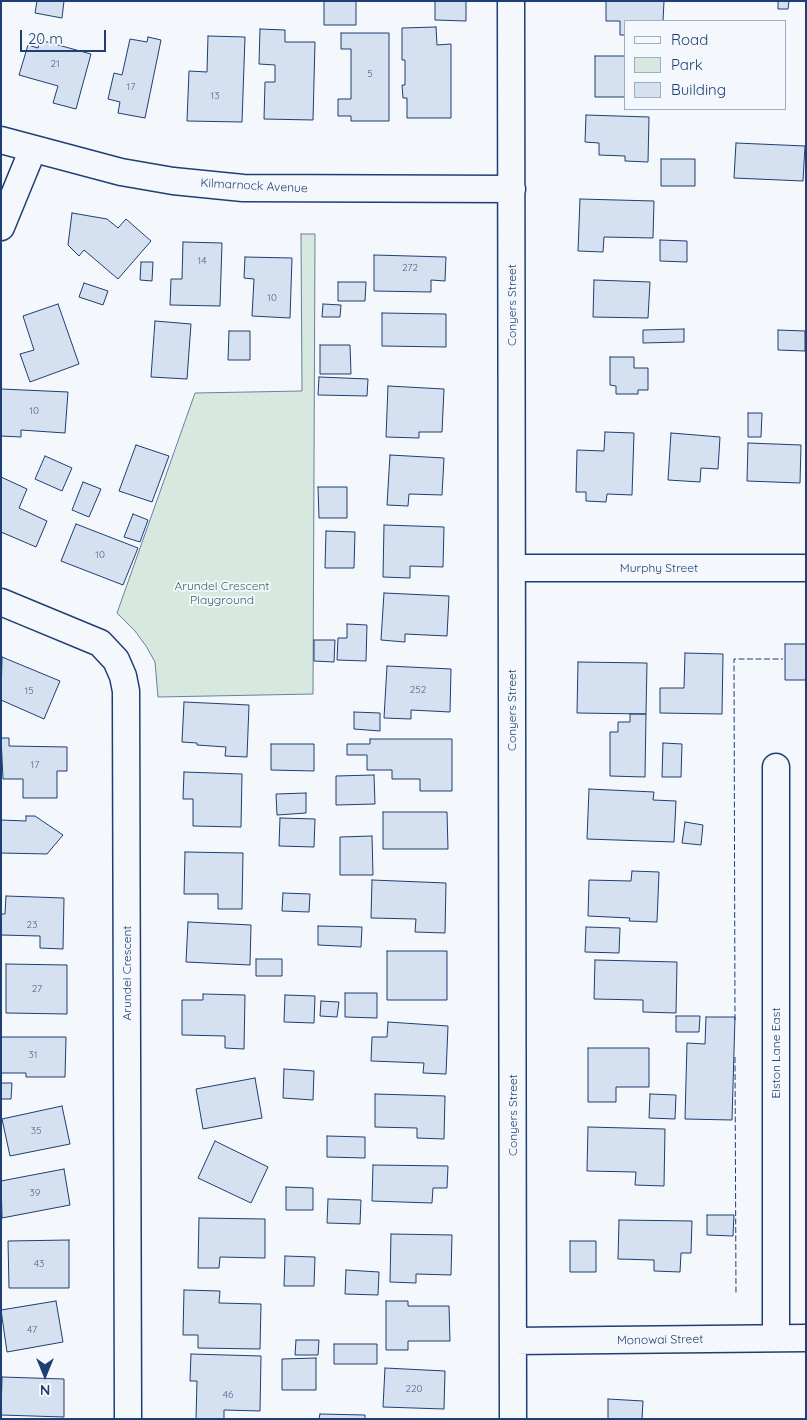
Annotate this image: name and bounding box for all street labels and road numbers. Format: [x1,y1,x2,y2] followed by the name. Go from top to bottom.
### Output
[200,176,308,196] street label: Kilmarnock Avenue
[505,264,519,346] street label: Conyers Street
[620,561,698,575] street label: Murphy Street
[505,669,519,751] street label: Conyers Street
[120,926,134,1020] street label: Arundel Crescent
[769,1007,783,1099] street label: Elston Lane East
[506,1074,520,1156] street label: Conyers Street
[617,1332,703,1348] street label: Monowai Street

